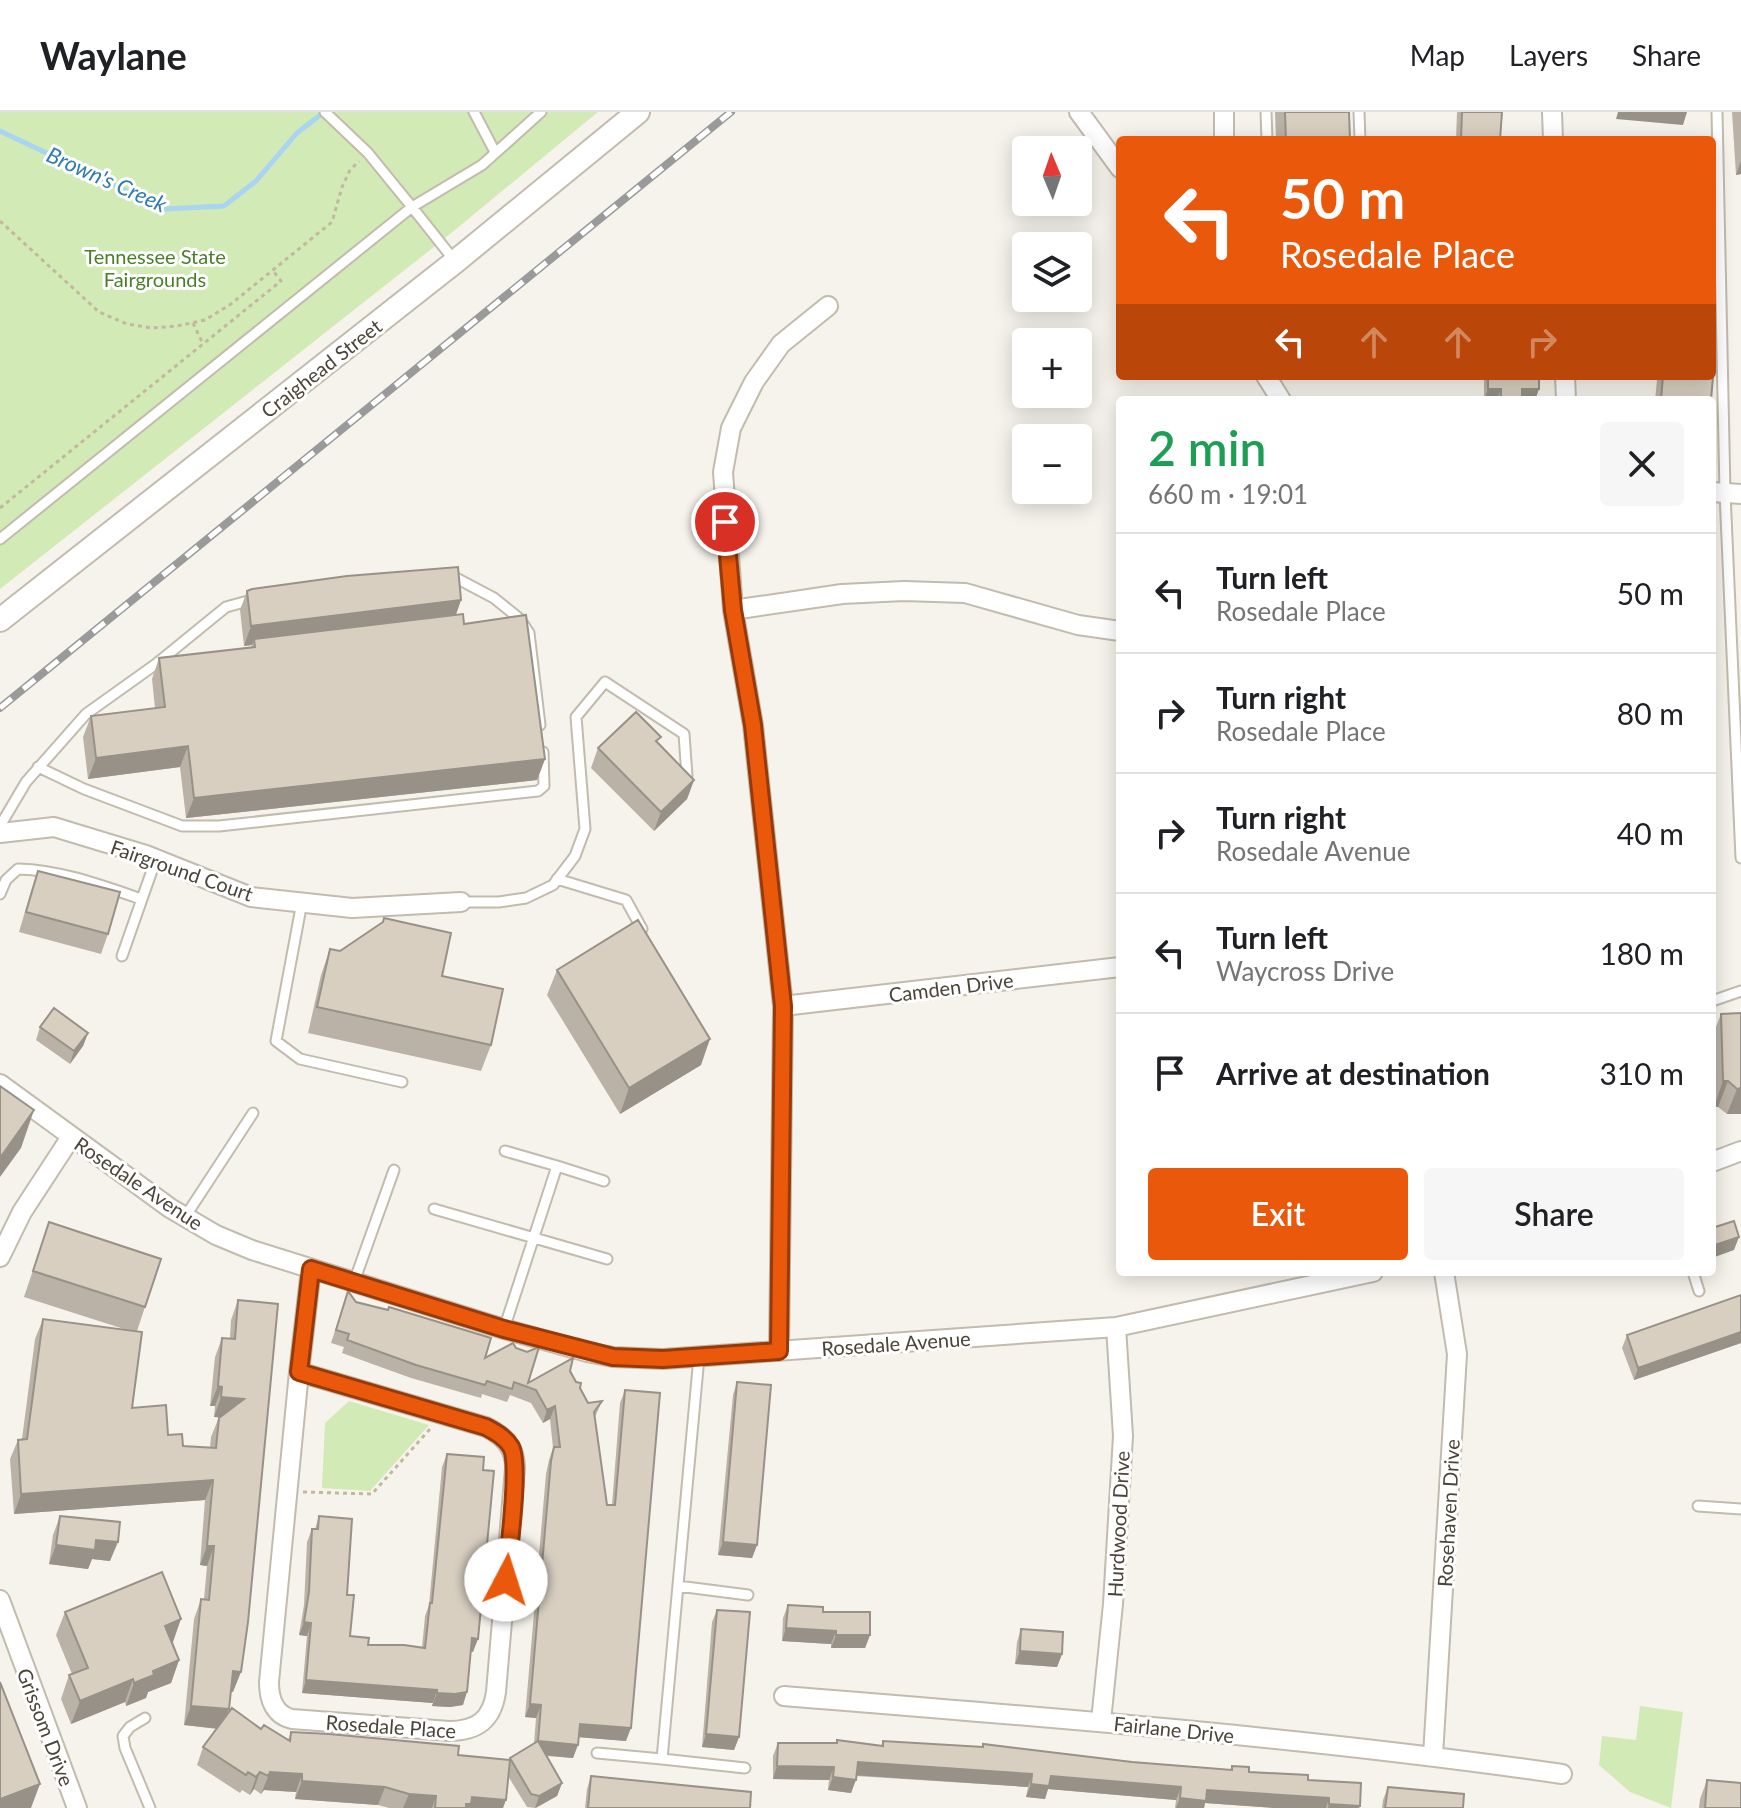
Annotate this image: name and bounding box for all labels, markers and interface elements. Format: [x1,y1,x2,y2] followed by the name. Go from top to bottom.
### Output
[40,32,187,78] text: Waylane
[1410,38,1465,72] text: Map
[1509,38,1588,72] text: Layers
[1632,38,1701,72] text: Share
[1012,136,1092,216] north arrow
[1012,136,1092,504] map controls
[43,140,172,218] water label: Brown's Creek
[1280,164,1405,231] text: 50 m
[1148,168,1252,272] icon: left
[1012,232,1092,312] button: layers
[1280,232,1515,276] text: Rosedale Place
[84,244,226,291] park label: Tennessee State Fairgrounds
[256,314,386,422] street label: Craighead Street
[1268,320,1312,364] icon: left
[1352,320,1396,364] icon: ahead
[1436,320,1480,364] icon: ahead
[1520,320,1564,364] icon: right
[1012,328,1092,408] button: +
[1148,419,1266,476] text: 2 min
[1600,422,1684,506] button: close
[1012,424,1092,504] button: −
[1148,478,1308,510] text: 660 m · 19:01
[691,488,759,556] pin
[703,500,747,544] icon: arrive
[1216,559,1328,595] text: Turn left
[1148,571,1192,615] icon: left
[1617,575,1684,611] text: 50 m
[1216,595,1386,627] text: Rosedale Place
[1216,679,1346,715] text: Turn right
[1148,691,1192,735] icon: right
[1617,695,1684,731] text: 80 m
[1216,715,1386,747] text: Rosedale Place
[1216,799,1346,835] text: Turn right
[1148,811,1192,855] icon: right
[1617,815,1684,851] text: 40 m
[108,834,256,906] street label: Fairground Court
[1216,835,1410,867] text: Rosedale Avenue
[1216,919,1328,955] text: Turn left
[1148,931,1192,975] icon: left
[1599,935,1684,971] text: 180 m
[1216,955,1394,987] text: Waycross Drive
[887,967,1015,1007] street label: Camden Drive
[1148,1051,1192,1095] icon: arrive
[1216,1055,1490,1091] text: Arrive at destination
[1599,1055,1684,1091] text: 310 m
[70,1131,208,1235] street label: Rosedale Avenue
[1148,1168,1408,1260] button: Exit
[1424,1168,1684,1260] button: Share
[821,1326,971,1360] street label: Rosedale Avenue
[1432,1439,1464,1587] street label: Rosehaven Drive
[1102,1450,1134,1598] street label: Hurdwood Drive
[464,1538,548,1622] position arrow
[12,1665,80,1789] street label: Grissom Drive
[325,1709,457,1743] street label: Rosedale Place
[1113,1711,1235,1747] street label: Fairlane Drive

